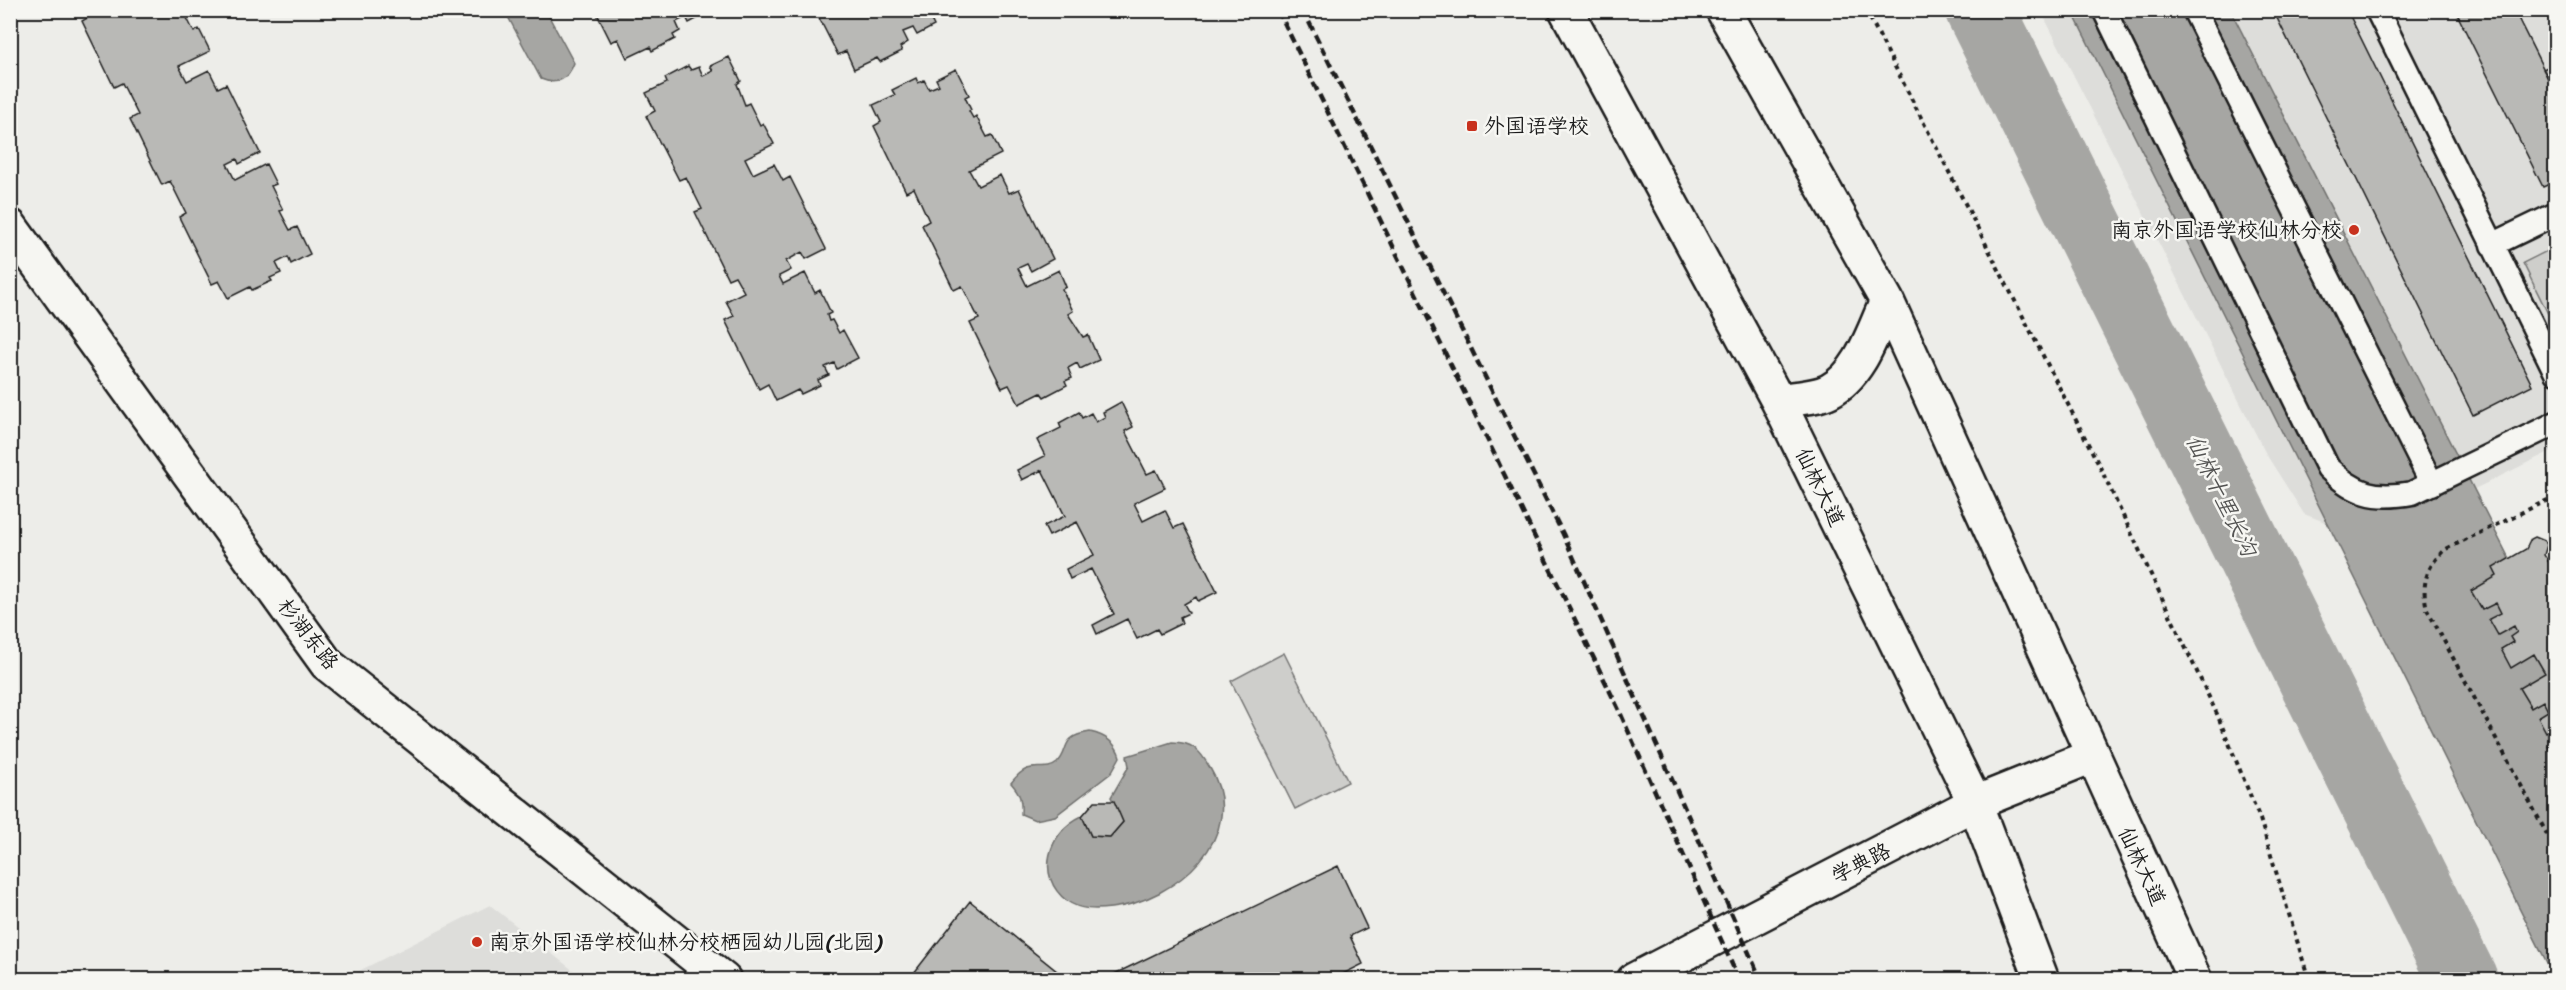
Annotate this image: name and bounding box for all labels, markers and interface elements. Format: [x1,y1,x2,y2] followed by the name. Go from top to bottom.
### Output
[1484,107,1589,145] place label: 外国语学校
[1465,119,1479,133] marker: 外国语学校
[2111,211,2342,249] place label: 南京外国语学校仙林分校
[2347,223,2361,237] marker: 南京外国语学校仙林分校
[2175,427,2269,565] water label: 仙林十里长沟
[1785,441,1855,533] street label: 仙林大道
[267,589,349,679] street label: 杉湖东路
[2107,820,2177,912] street label: 仙林大道
[1824,832,1898,894] street label: 学典路
[489,923,883,961] place label: 南京外国语学校仙林分校栖园幼儿园(北园)
[470,935,484,949] marker: 南京外国语学校仙林分校栖园幼儿园(北园)

